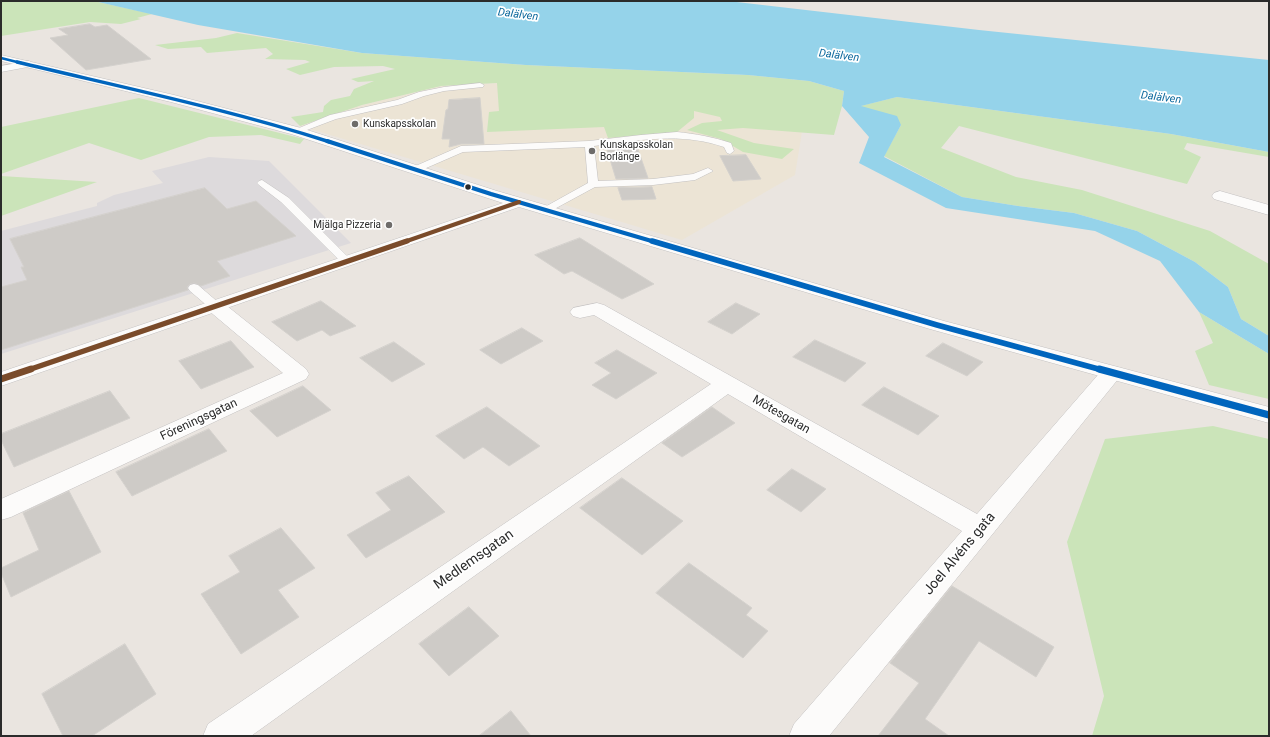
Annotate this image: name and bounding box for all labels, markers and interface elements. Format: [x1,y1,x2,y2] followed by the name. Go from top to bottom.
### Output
[497,6,539,24] water label: Dalälven
[818,47,860,65] water label: Dalälven
[1140,89,1182,107] water label: Dalälven
[363,118,436,130] place label: Kunskapsskolan
[350,119,360,129] marker: Kunskapsskolan
[600,139,673,162] place label: Kunskapsskolan Borlänge
[587,146,597,156] marker: Kunskapsskolan Borlänge
[463,182,473,192] unlabelled marker
[313,219,381,231] place label: Mjälga Pizzeria
[384,220,394,230] marker: Mjälga Pizzeria
[750,393,812,437] street label: Mötesgatan
[158,396,240,444] street label: Föreningsgatan
[921,509,999,599] street label: Joel Alvéns gata
[431,526,517,594] street label: Medlemsgatan

